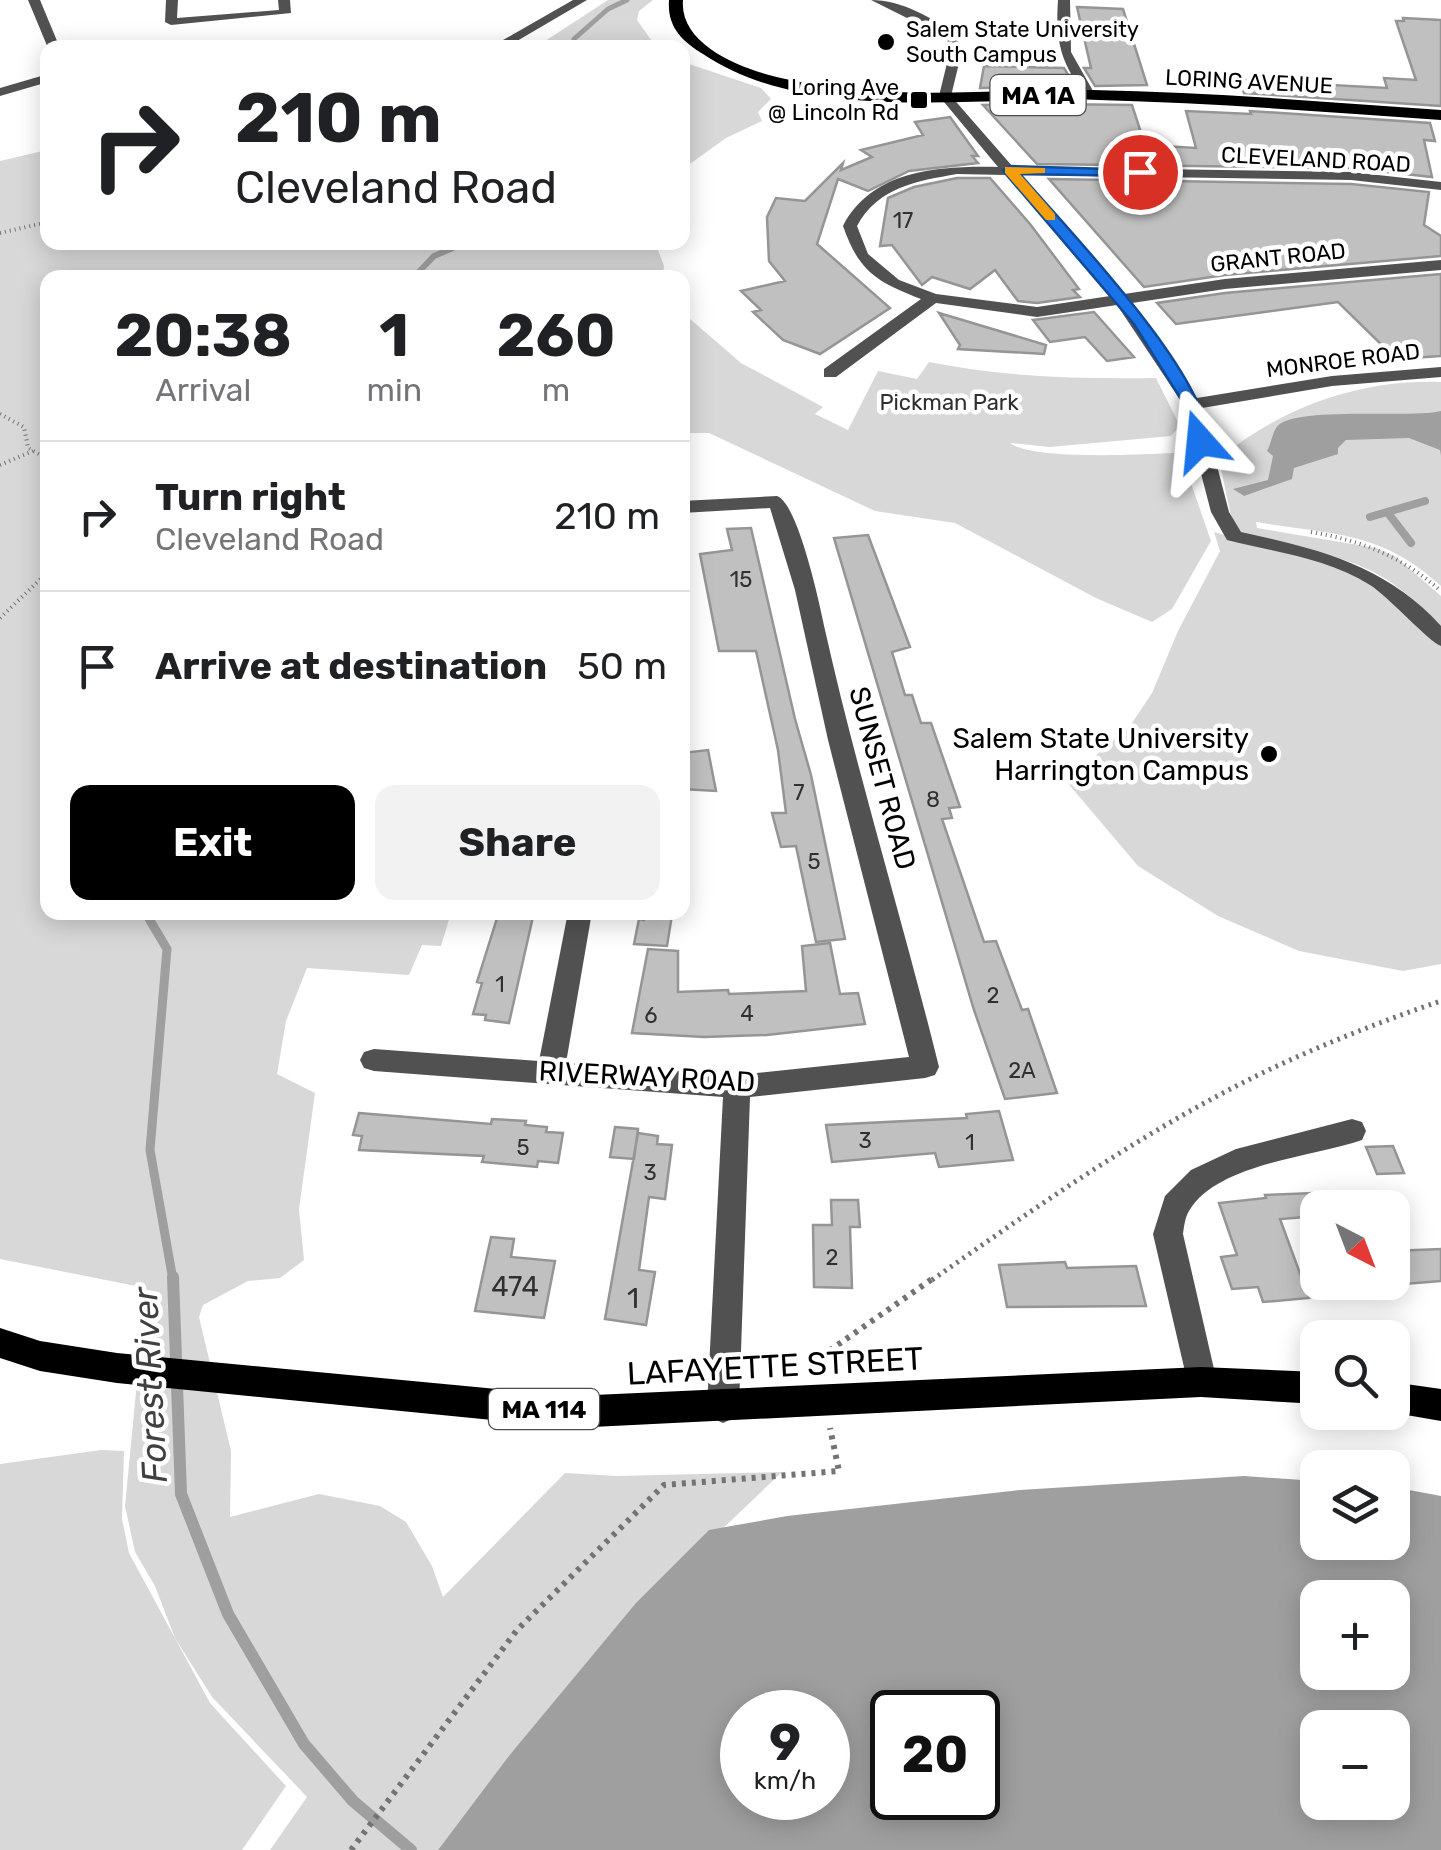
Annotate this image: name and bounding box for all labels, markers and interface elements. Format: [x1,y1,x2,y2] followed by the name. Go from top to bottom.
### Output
[906,16,1139,68] place label: Salem State University South Campus
[875,31,897,53] marker: Salem State University South Campus
[1164,64,1334,99] street label: LORING AVENUE
[768,74,899,126] place label: Loring Ave @ Lincoln Rd
[990,75,1086,115] road number: MA 1A
[235,77,442,160] text: 210 m
[70,80,200,210] icon: right
[908,89,930,111] marker: Loring Ave @ Lincoln Rd
[1098,130,1183,215] pin
[1220,141,1411,178] street label: CLEVELAND ROAD
[1113,145,1168,200] icon: arrive
[235,161,557,214] text: Cleveland Road
[893,207,913,234] house number: 17
[1209,237,1347,278] street label: GRANT ROAD
[115,300,292,371] text: 20:38
[379,300,409,371] text: 1
[497,300,615,371] text: 260
[1265,338,1421,383] street label: MONROE ROAD
[155,371,251,409] text: Arrival
[366,371,422,409] text: min
[542,371,570,409] text: m
[879,389,1019,416] park label: Pickman Park
[1148,389,1252,493] position arrow
[155,474,346,520] text: Turn right
[70,489,125,544] icon: right
[554,493,660,539] text: 210 m
[155,520,384,558] text: Cleveland Road
[730,566,752,593] house number: 15
[70,639,125,694] icon: arrive
[155,643,547,689] text: Arrive at destination
[577,643,667,689] text: 50 m
[842,683,923,873] street label: SUNSET ROAD
[953,722,1249,787] place label: Salem State University Harrington Campus
[1258,743,1280,765] marker: Salem State University Harrington Campus
[793,779,805,806] house number: 7
[70,785,355,900] button: Exit
[375,785,660,900] button: Share
[926,786,940,813] house number: 8
[807,848,821,875] house number: 5
[495,971,505,998] house number: 1
[987,982,999,1009] house number: 2
[740,1000,754,1027] house number: 4
[644,1002,658,1029] house number: 6
[538,1054,756,1099] street label: RIVERWAY ROAD
[1008,1057,1036,1084] house number: 2A
[858,1127,872,1154] house number: 3
[965,1129,975,1156] house number: 1
[516,1134,530,1161] house number: 5
[643,1159,657,1186] house number: 3
[1300,1190,1410,1300] north arrow
[1300,1190,1410,1820] map controls
[826,1244,838,1271] house number: 2
[491,1270,539,1303] house number: 474
[627,1282,639,1315] house number: 1
[124,1284,176,1484] water label: Forest River
[1300,1320,1410,1430] button: search
[626,1339,924,1393] street label: LAFAYETTE STREET
[489,1389,599,1429] road number: MA 114
[1300,1450,1410,1560] button: layers
[1300,1580,1410,1690] button: +
[870,1690,1000,1820] speed limit sign: 20
[1300,1710,1410,1820] button: −
[769,1713,801,1773] text: 9
[754,1766,816,1795] text: km/h

